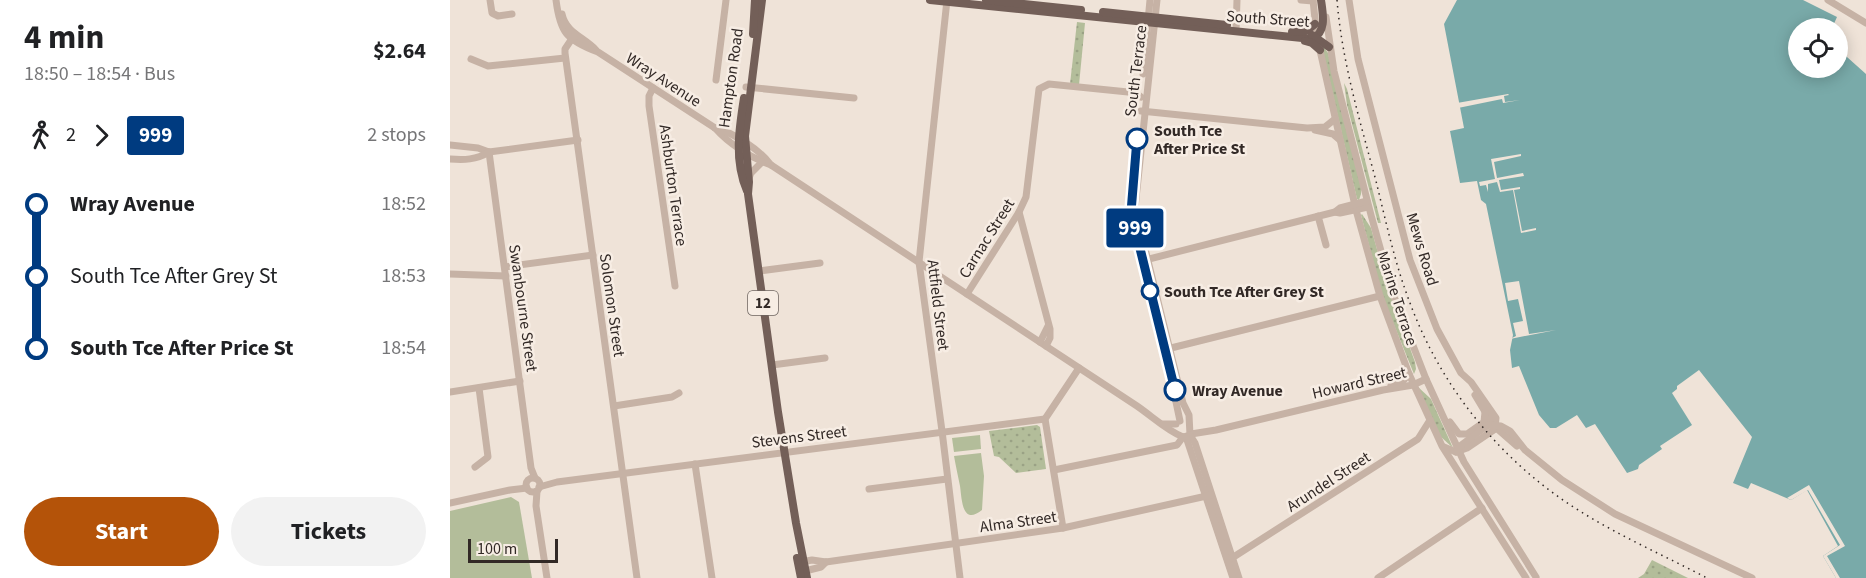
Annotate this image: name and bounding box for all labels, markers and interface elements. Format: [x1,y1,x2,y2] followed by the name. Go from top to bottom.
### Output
[1226,5,1311,33] street label: South Street
[24,14,104,61] text: 4 min
[1788,18,1848,78] map controls
[1788,18,1848,78] button: locate
[1119,24,1153,118] street label: South Terrace
[713,27,749,129] street label: Hampton Road
[373,35,426,67] text: $2.64
[621,47,705,112] street label: Wray Avenue
[24,60,175,88] text: 18:50 – 18:54 · Bus
[24,119,57,152] icon: walk
[85,119,118,152] icon: forward
[139,120,172,150] text: 999
[1153,120,1245,160] place label: South Tce After Price St
[66,121,76,149] text: 2
[367,121,426,149] text: 2 stops
[654,123,692,247] street label: Ashburton Terrace
[1126,128,1148,150] marker: South Tce After Price St
[70,188,195,220] text: Wray Avenue
[381,190,426,218] text: 18:52
[954,194,1020,283] street label: Carnac Street
[1100,208,1170,248] line badge: 999
[1401,210,1444,289] street label: Mews Road
[1118,213,1152,243] text: 999
[503,243,543,374] street label: Swanbourne Street
[1371,248,1423,348] street label: Marine Terrace
[594,252,630,359] street label: Solomon Street
[922,258,955,353] street label: Attfield Street
[70,260,277,292] text: South Tce After Grey St
[381,262,426,290] text: 18:53
[1164,281,1324,303] place label: South Tce After Grey St
[1141,282,1159,300] marker: South Tce After Grey St
[748,291,778,315] road number: 12
[70,332,294,364] text: South Tce After Price St
[381,334,426,362] text: 18:54
[1310,361,1409,404] street label: Howard Street
[1164,379,1186,401] marker: Wray Avenue
[1192,380,1283,402] place label: Wray Avenue
[750,420,848,454] street label: Stevens Street
[1282,446,1375,517] street label: Arundel Street
[24,497,219,566] button: Start
[231,497,426,566] button: Tickets
[978,506,1059,538] street label: Alma Street
[468,536,558,564] scale bar
[477,538,517,560] text: 100 m

